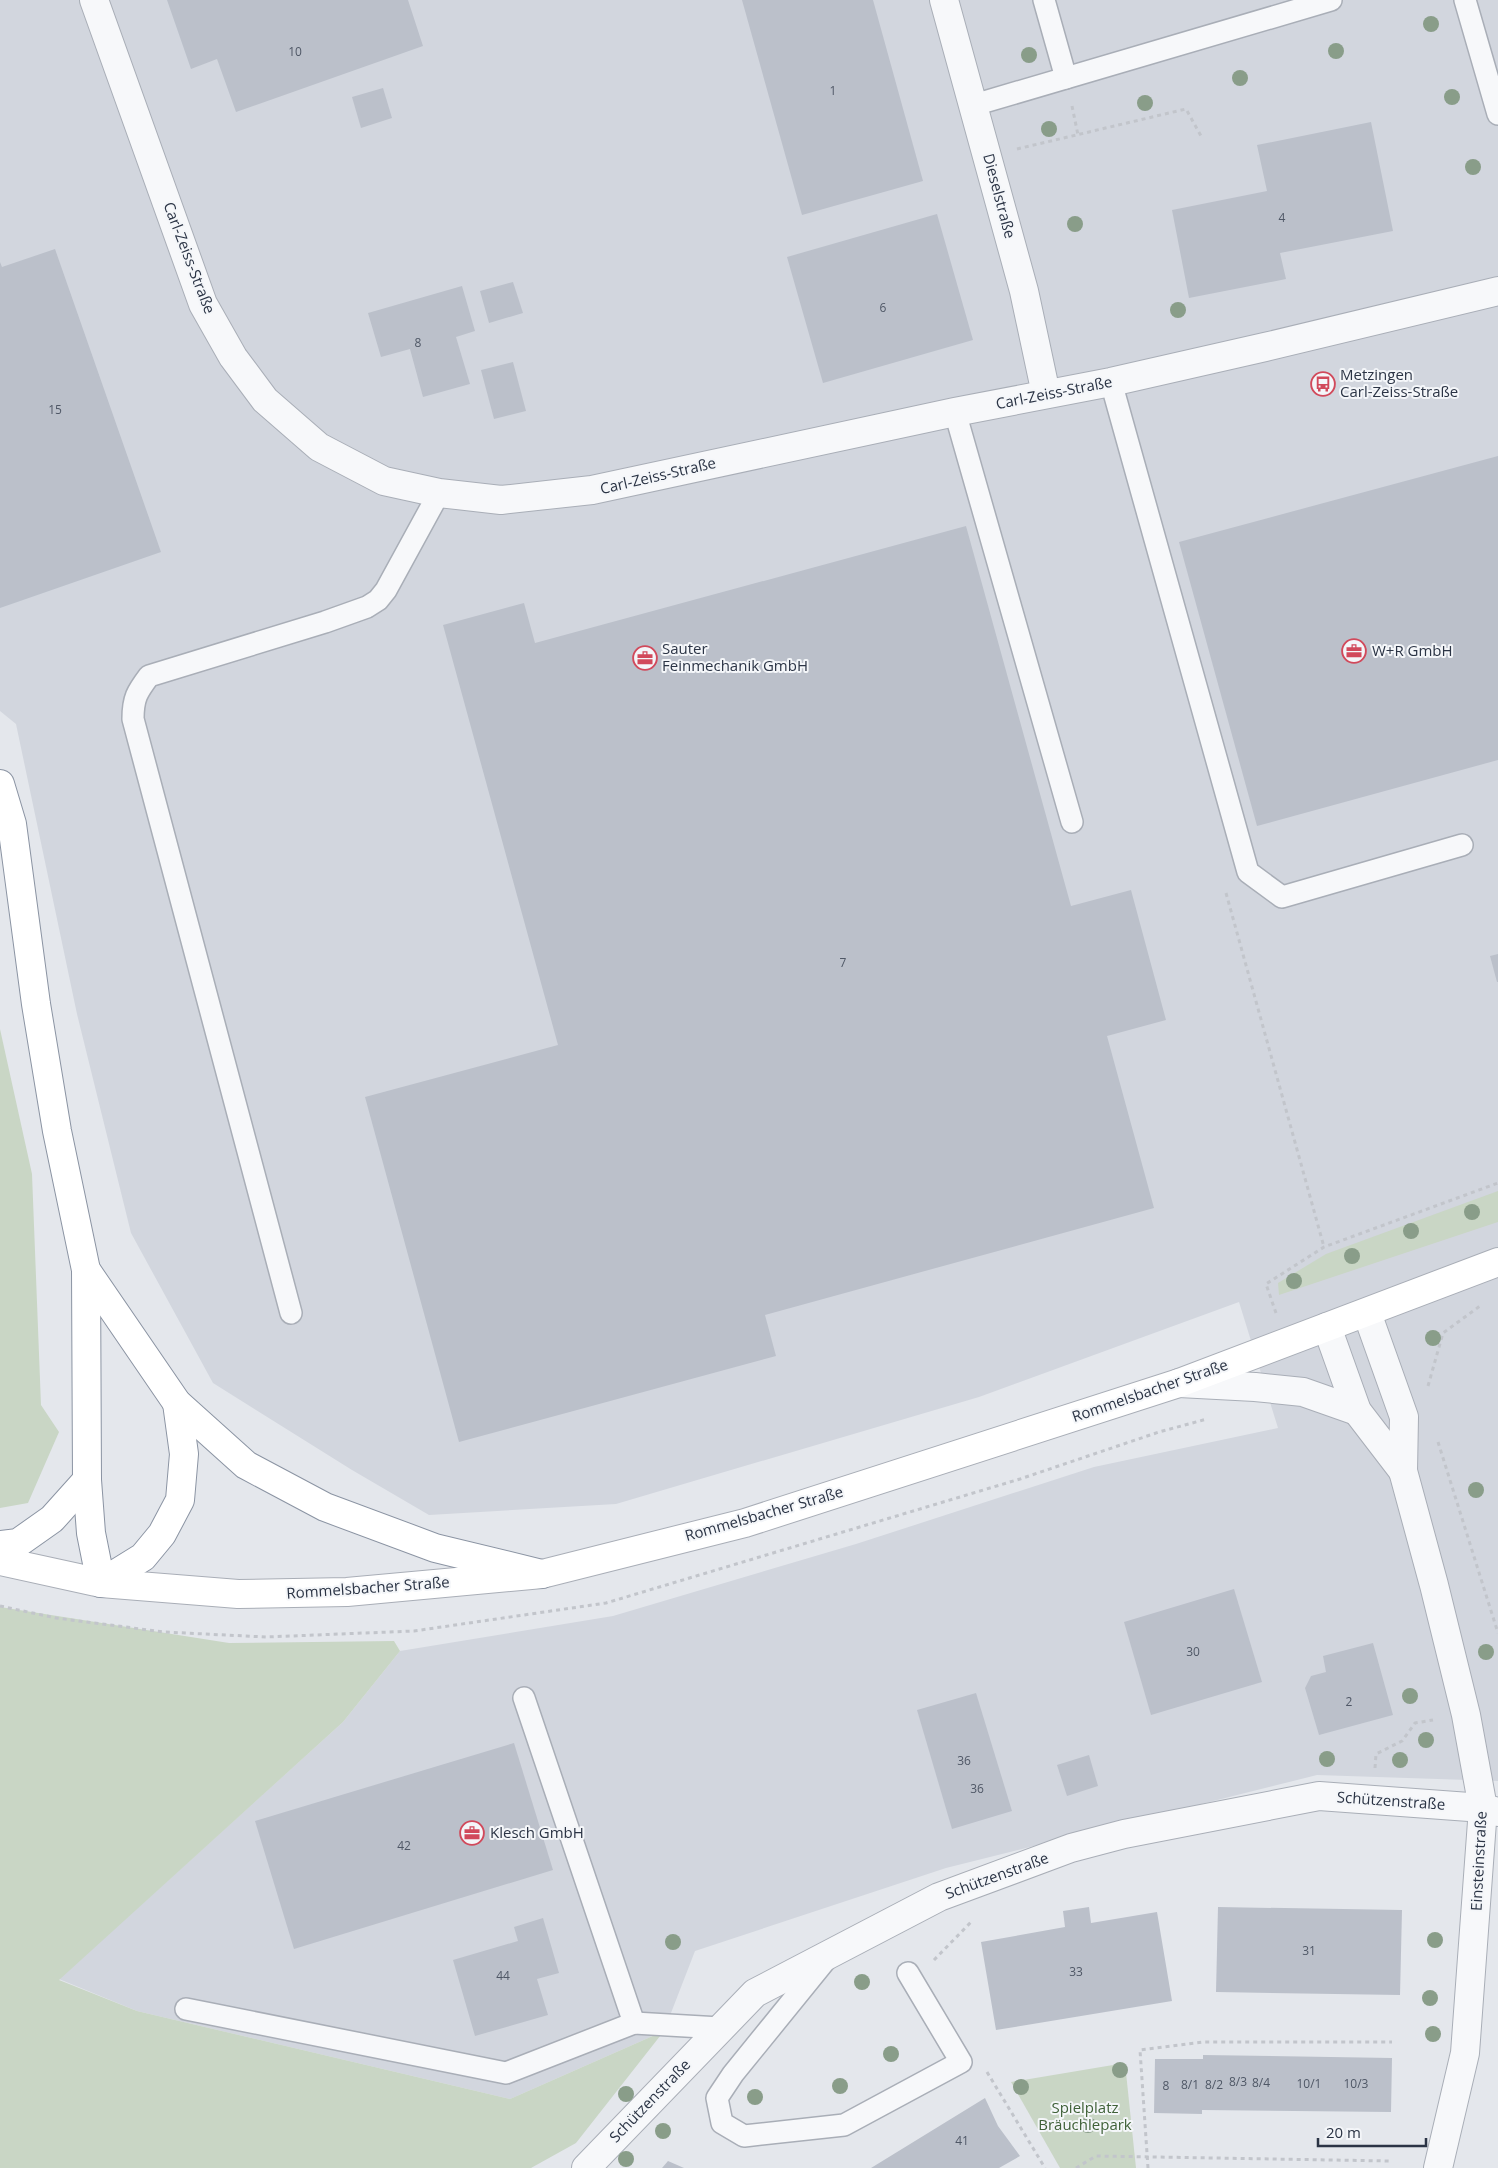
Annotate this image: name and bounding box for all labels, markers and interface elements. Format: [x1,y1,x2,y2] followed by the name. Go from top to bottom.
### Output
[288,43,302,60] house number: 10
[830,82,836,99] house number: 1
[979,151,1021,240] street label: Dieselstraße
[159,199,220,316] street label: Carl-Zeiss-Straße
[1279,209,1286,226] house number: 4
[880,299,887,316] house number: 6
[415,334,422,351] house number: 8
[1340,364,1458,401] place label: Metzingen Carl-Zeiss-Straße
[994,371,1114,413] street label: Carl-Zeiss-Straße
[1310,371,1336,397] bus stop icon: Metzingen Carl-Zeiss-Straße
[48,401,62,418] house number: 15
[598,452,718,498] street label: Carl-Zeiss-Straße
[662,638,808,675] place label: Sauter Feinmechanik GmbH
[1341,638,1367,664] office icon: W+R GmbH
[1372,640,1453,660] place label: W+R GmbH
[632,645,658,671] office icon: Sauter Feinmechanik GmbH
[840,954,847,971] house number: 7
[1069,1354,1230,1426] street label: Rommelsbacher Straße
[682,1481,845,1545] street label: Rommelsbacher Straße
[286,1571,450,1603] street label: Rommelsbacher Straße
[1186,1643,1200,1660] house number: 30
[1346,1693,1353,1710] house number: 2
[957,1752,971,1769] house number: 36
[970,1780,984,1797] house number: 36
[1336,1786,1446,1814] street label: Schützenstraße
[1465,1811,1491,1911] street label: Einsteinstraße
[459,1820,485,1846] office icon: Klesch GmbH
[490,1822,584,1842] place label: Klesch GmbH
[397,1837,411,1854] house number: 42
[942,1847,1051,1903] street label: Schützenstraße
[1302,1942,1316,1959] house number: 31
[1069,1963,1083,1980] house number: 33
[496,1967,510,1984] house number: 44
[604,2054,694,2146] street label: Schützenstraße
[1229,2073,1247,2090] house number: 8/3
[1252,2074,1270,2091] house number: 8/4
[1297,2075,1321,2092] house number: 10/1
[1344,2075,1369,2092] house number: 10/3
[1181,2076,1199,2093] house number: 8/1
[1205,2076,1223,2093] house number: 8/2
[1163,2077,1170,2094] house number: 8
[1038,2097,1132,2134] park label: Spielplatz Bräuchlepark
[1318,2116,1426,2148] scale bar
[1326,2122,1361,2142] text: 20 m
[955,2132,969,2149] house number: 41

